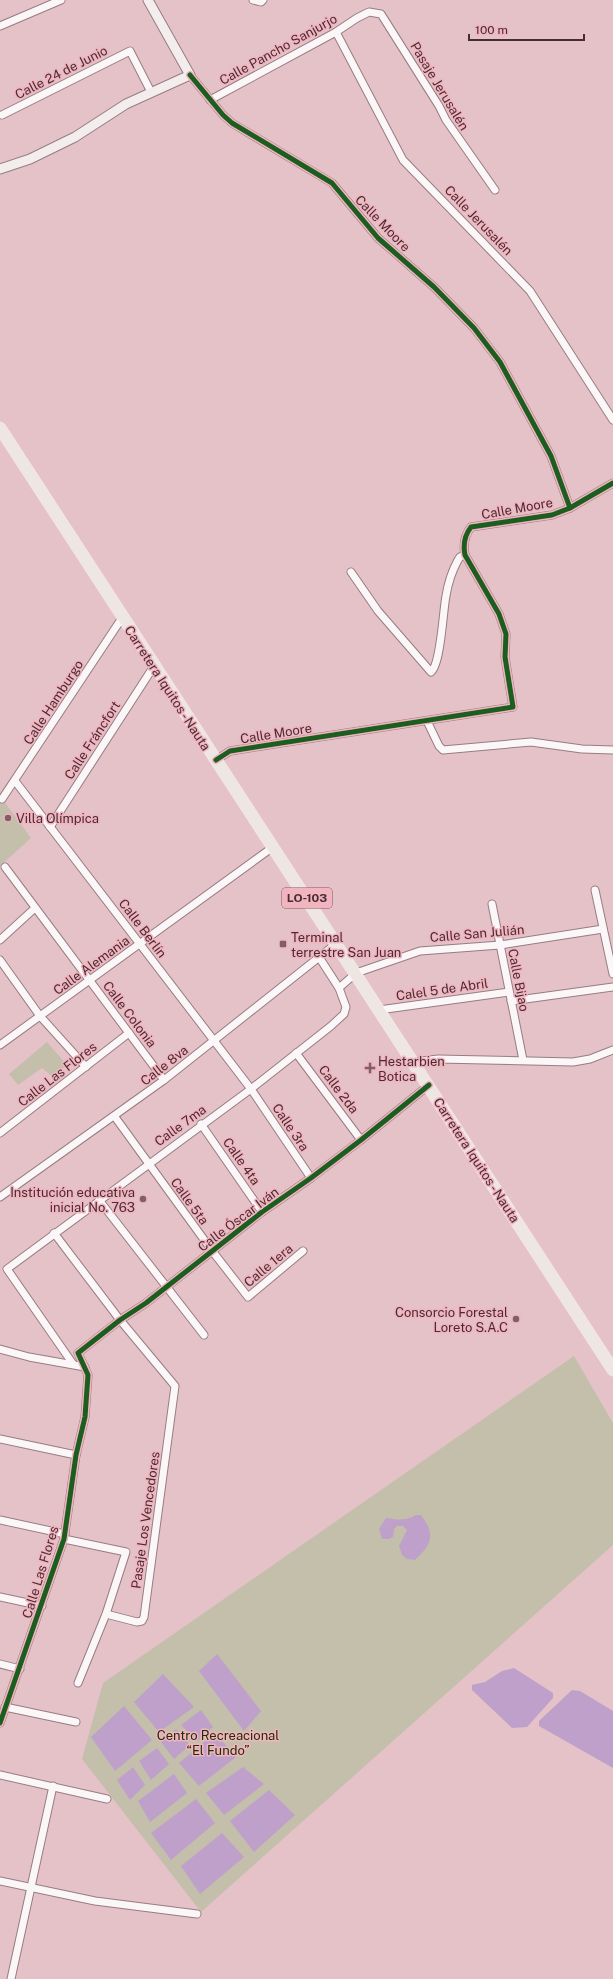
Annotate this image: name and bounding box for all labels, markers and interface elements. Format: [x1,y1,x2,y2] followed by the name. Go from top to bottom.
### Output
[217,11,340,88] street label: Calle Pancho Sanjurjo
[469,16,584,42] scale bar
[475,23,508,37] text: 100 m
[407,39,472,133] street label: Pasaje Jerusalén
[13,43,110,102] street label: Calle 24 de Junio
[442,182,516,258] street label: Calle Jerusalén
[352,192,413,255] street label: Calle Moore
[480,495,554,522] street label: Calle Moore
[122,623,214,754] street label: Carretera Iquitos - Nauta
[21,657,86,747] street label: Calle Hamburgo
[62,698,123,782] street label: Calle Fráncfort
[239,720,313,747] street label: Calle Moore
[16,811,99,826] place label: Villa Olímpica
[3,813,13,823] marker: Villa Olímpica
[282,888,332,908] road number: LO-103
[116,896,170,961] street label: Calle Berlín
[429,922,525,945] street label: Calle San Julián
[291,930,401,960] place label: Terminal terrestre San Juan
[50,933,132,998] street label: Calle Alemania
[278,939,288,949] marker: Terminal terrestre San Juan
[505,947,532,1013] street label: Calle Bijao
[395,976,489,1003] street label: Calel 5 de Abril
[100,978,159,1050] street label: Calle Colonia
[15,1039,100,1110] street label: Calle Las Flores
[138,1042,191,1088] street label: Calle 8va
[378,1054,445,1084] place label: Hestarbien Botica
[316,1062,362,1116] street label: Calle 2da
[365,1063,375,1073] marker: Hestarbien Botica
[431,1095,523,1226] street label: Carretera Iquitos - Nauta
[269,1101,312,1154] street label: Calle 3ra
[152,1102,209,1149] street label: Calle 7ma
[220,1135,263,1188] street label: Calle 4ta
[168,1175,212,1228] street label: Calle 5ta
[194,1183,282,1255] street label: Calle Óscar Iván
[10,1185,135,1215] place label: Institución educativa inicial No. 763
[138,1194,148,1204] marker: Institución educativa inicial No. 763
[241,1241,296,1290] street label: Calle 1era
[395,1305,508,1335] place label: Consorcio Forestal Loreto S.A.C
[511,1314,521,1324] marker: Consorcio Forestal Loreto S.A.C
[128,1451,163,1590] street label: Pasaje Los Vencedores
[19,1524,62,1620] street label: Calle Las Flores
[157,1728,279,1758] park label: Centro Recreacional “El Fundo”

